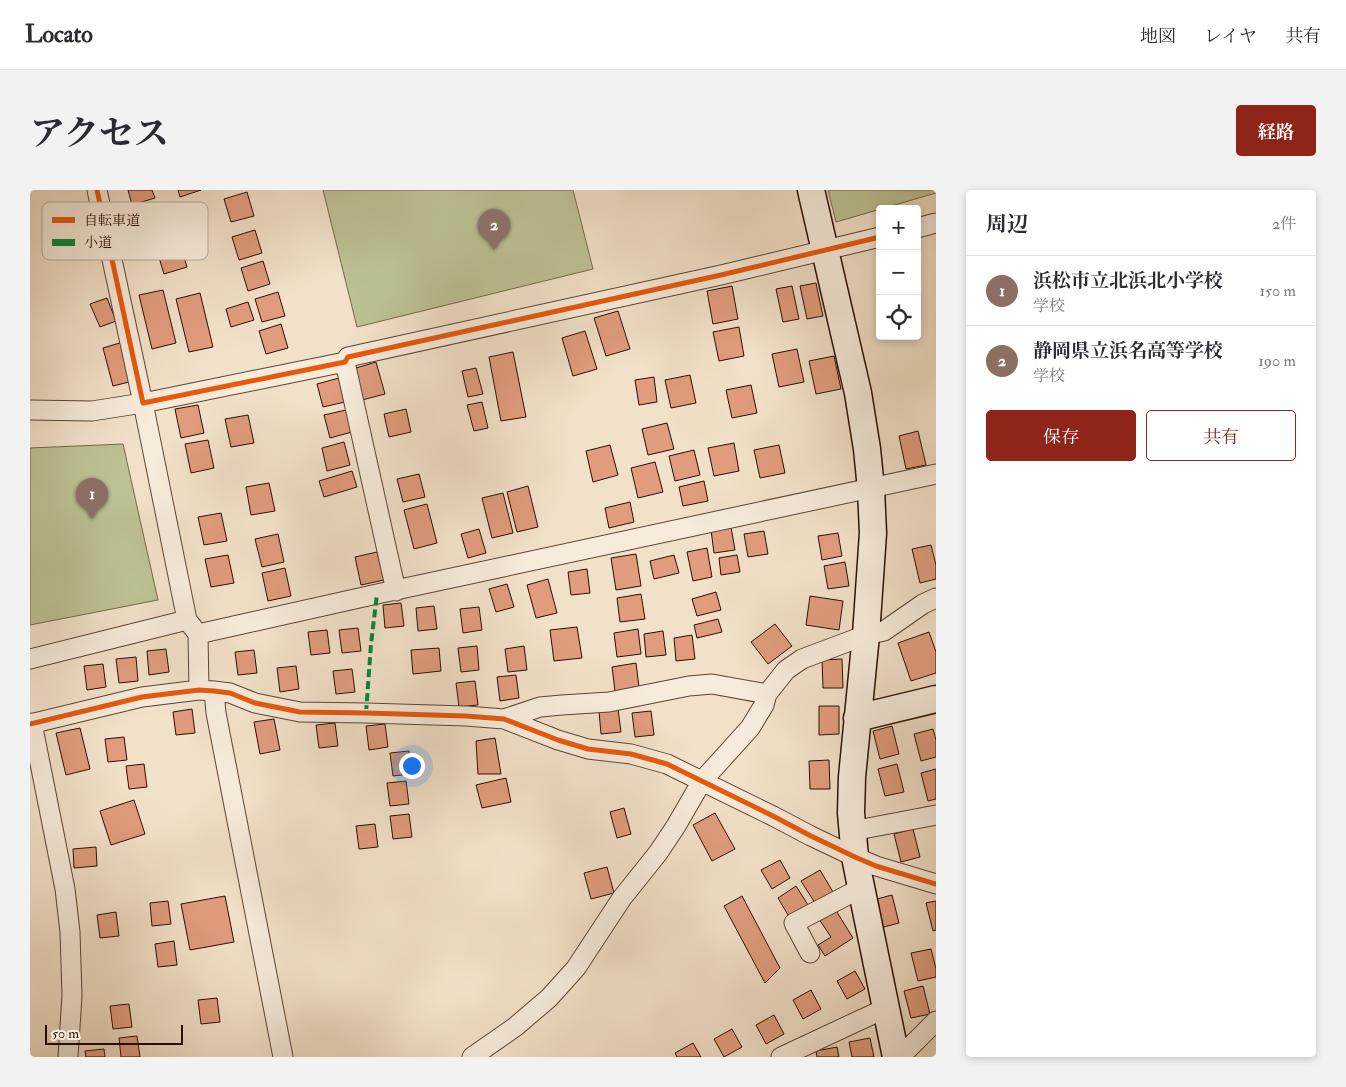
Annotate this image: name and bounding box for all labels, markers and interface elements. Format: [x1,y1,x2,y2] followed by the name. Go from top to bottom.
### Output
[25,19,93,50] text: Locato
[1140,25,1176,48] text: 地図
[1204,25,1257,48] text: レイヤ
[1285,25,1321,48] text: 共有
[1236,105,1316,156] button: 経路
[30,112,169,156] text: アクセス
[42,202,208,260] legend
[876,205,921,340] map controls
[876,205,921,250] button: +
[478,209,510,250] pin: 2
[986,211,1028,238] text: 周辺
[84,212,140,229] text: 自転車道
[1272,214,1296,234] text: 2件
[84,234,112,251] text: 小道
[876,250,921,295] button: −
[1033,269,1223,293] text: 浜松市立北浜北小学校
[999,281,1005,301] text: 1
[1259,281,1296,301] text: 150 m
[876,295,921,340] button: locate
[1033,296,1065,316] text: 学校
[1033,339,1223,363] text: 静岡県立浜名高等学校
[998,351,1006,371] text: 2
[1258,351,1296,371] text: 190 m
[1033,366,1065,386] text: 学校
[986,410,1136,461] button: 保存
[1146,410,1296,461] button: 共有
[76,478,108,519] pin: 1
[399,753,425,779] your location
[45,1022,182,1045] scale bar
[52,1025,79,1042] text: 50 m

